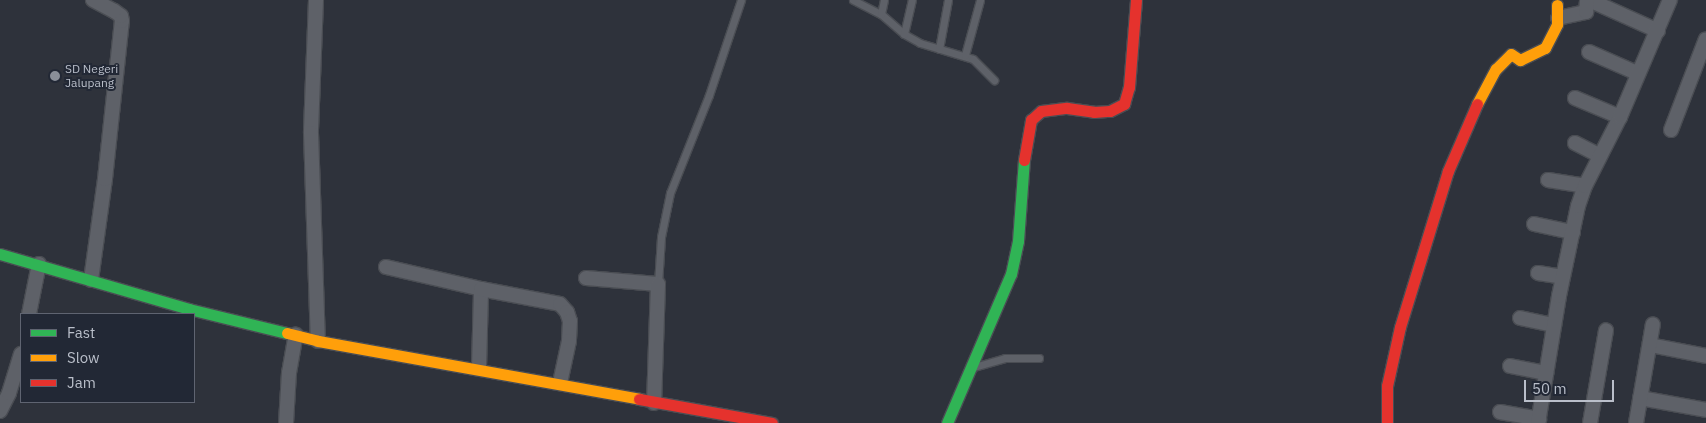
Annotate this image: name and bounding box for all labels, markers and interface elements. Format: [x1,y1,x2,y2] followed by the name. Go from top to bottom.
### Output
[65,62,118,90] place label: SD Negeri Jalupang
[49,70,61,82] marker: SD Negeri Jalupang
[20,313,195,403] legend
[67,323,95,342] text: Fast
[67,348,100,367] text: Slow
[1526,370,1616,402] scale bar
[67,373,96,392] text: Jam
[1532,379,1567,398] text: 50 m

